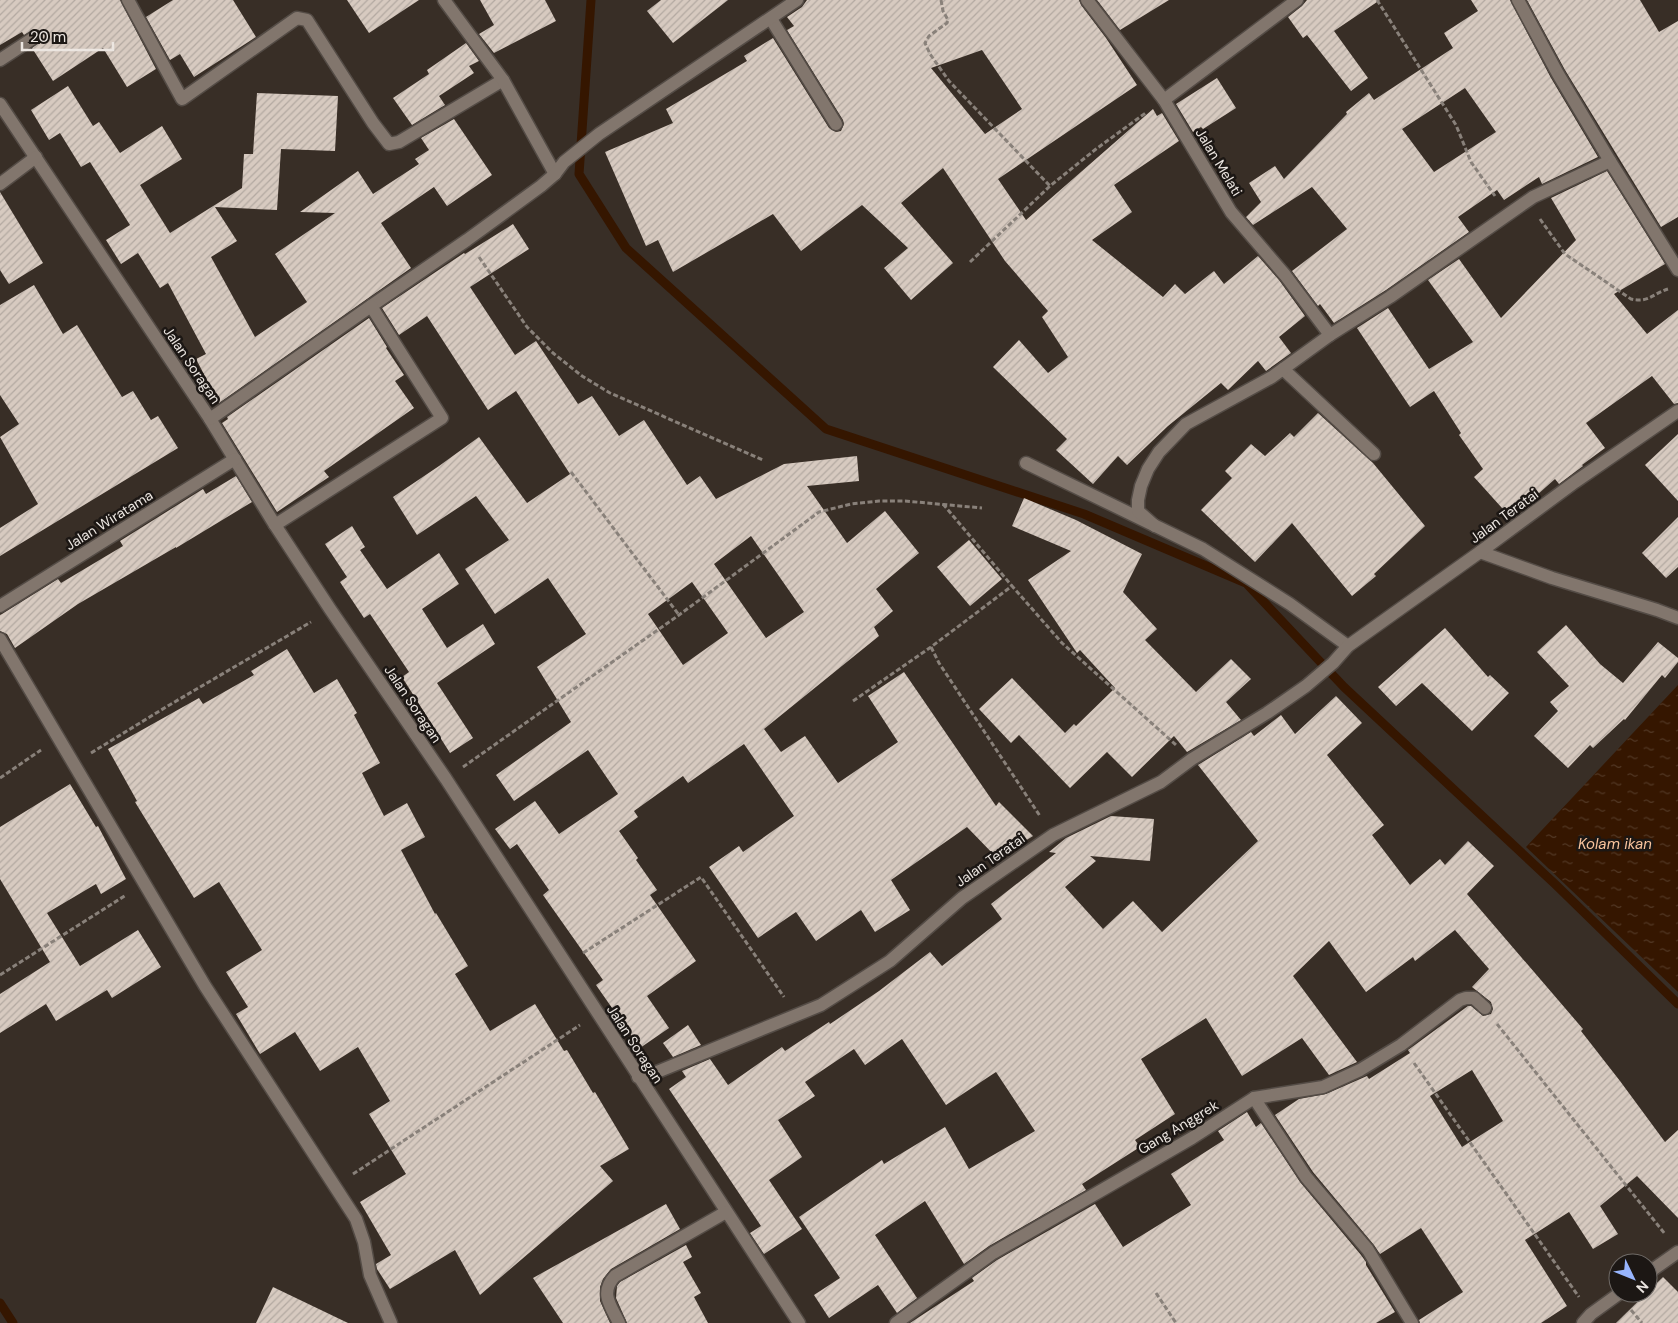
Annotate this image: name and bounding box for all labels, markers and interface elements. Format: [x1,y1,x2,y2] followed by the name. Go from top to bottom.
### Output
[22,20,114,52] scale bar
[30,27,66,47] text: 20 m
[1192,125,1246,199] street label: Jalan Melati
[159,323,225,407] street label: Jalan Soragan
[1466,485,1542,547] street label: Jalan Teratai
[62,486,156,554] street label: Jalan Wiratama
[380,662,446,746] street label: Jalan Soragan
[952,829,1028,891] street label: Jalan Teratai
[1578,834,1652,854] water label: Kolam ikan
[603,1001,667,1087] street label: Jalan Soragan
[1134,1096,1222,1158] street label: Gang Anggrek
[1608,1253,1658,1303] north arrow
[1632,1277,1653,1297] text: N

